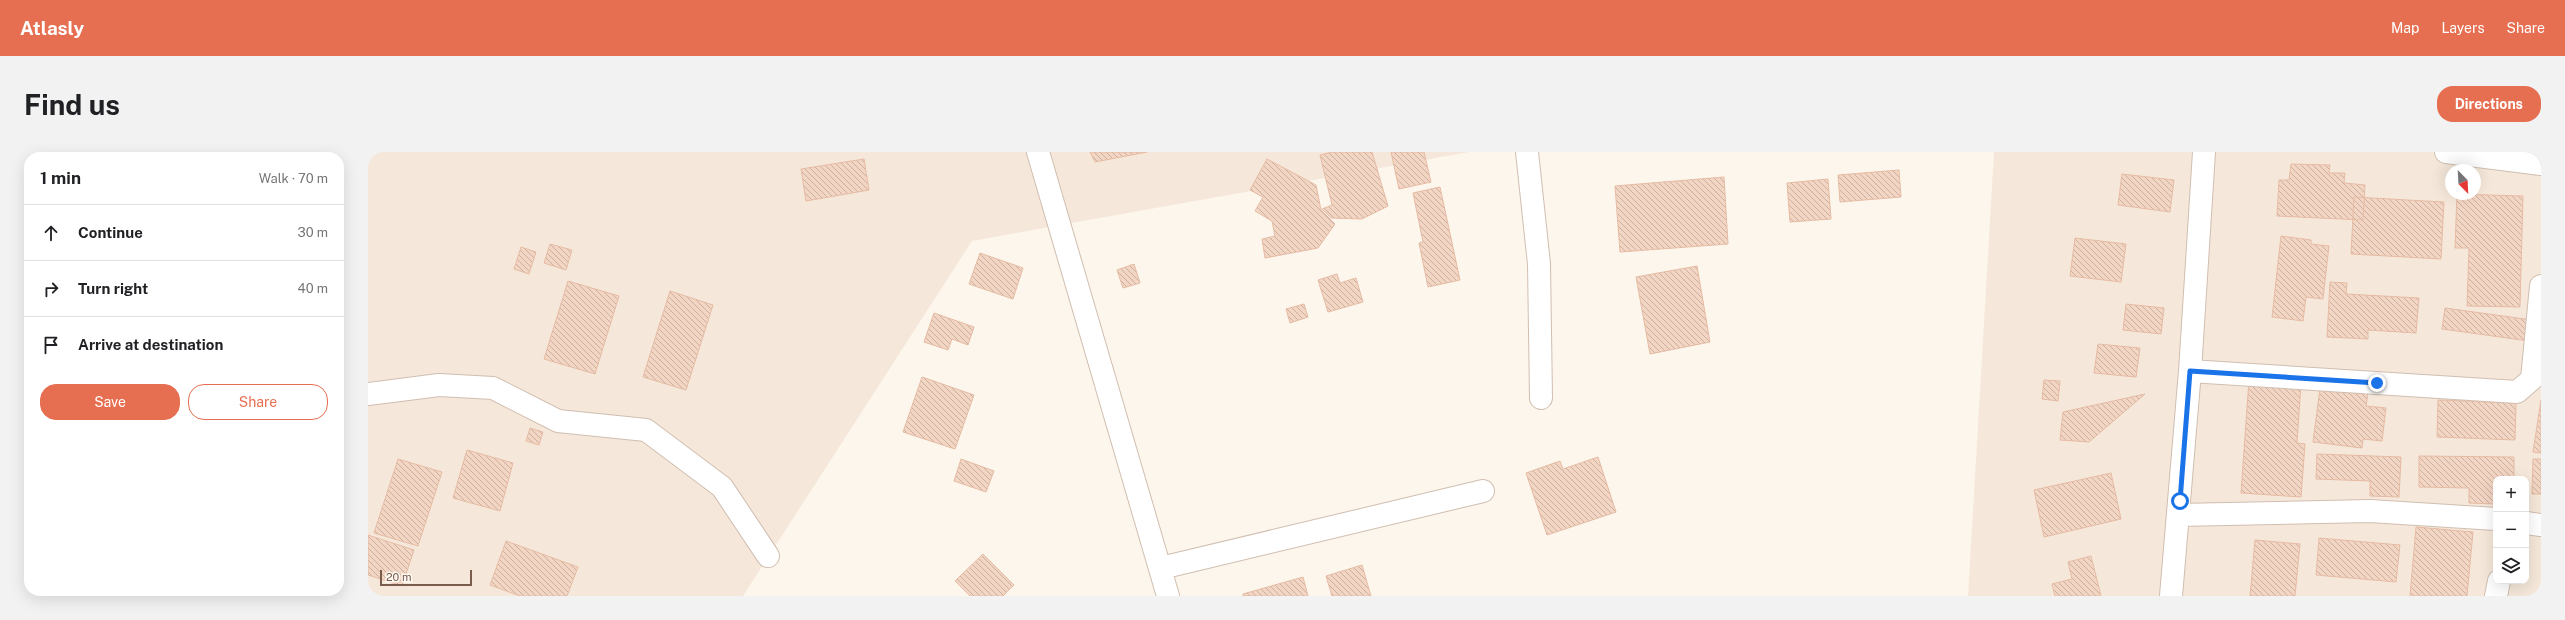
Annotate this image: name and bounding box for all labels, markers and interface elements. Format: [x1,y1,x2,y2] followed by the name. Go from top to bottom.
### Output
[20,17,84,39] text: Atlasly
[2391,20,2419,36] text: Map
[2441,20,2485,36] text: Layers
[2507,20,2545,36] text: Share
[2437,86,2541,122] button: Directions
[24,88,120,121] text: Find us
[2445,164,2481,200] north arrow
[40,168,81,188] text: 1 min
[259,171,328,186] text: Walk · 70 m
[40,222,62,244] icon: ahead
[78,224,143,241] text: Continue
[298,225,328,240] text: 30 m
[40,278,62,300] icon: right
[78,280,148,297] text: Turn right
[297,281,328,296] text: 40 m
[40,334,62,356] icon: arrive
[78,336,223,353] text: Arrive at destination
[2368,374,2386,392] route end
[40,384,180,420] button: Save
[188,384,328,420] button: Share
[2493,476,2529,584] map controls
[2493,476,2529,512] button: +
[2171,492,2189,510] route start
[2493,512,2529,548] button: −
[2493,548,2529,584] button: layers
[380,568,472,587] scale bar
[386,571,411,583] text: 20 m

